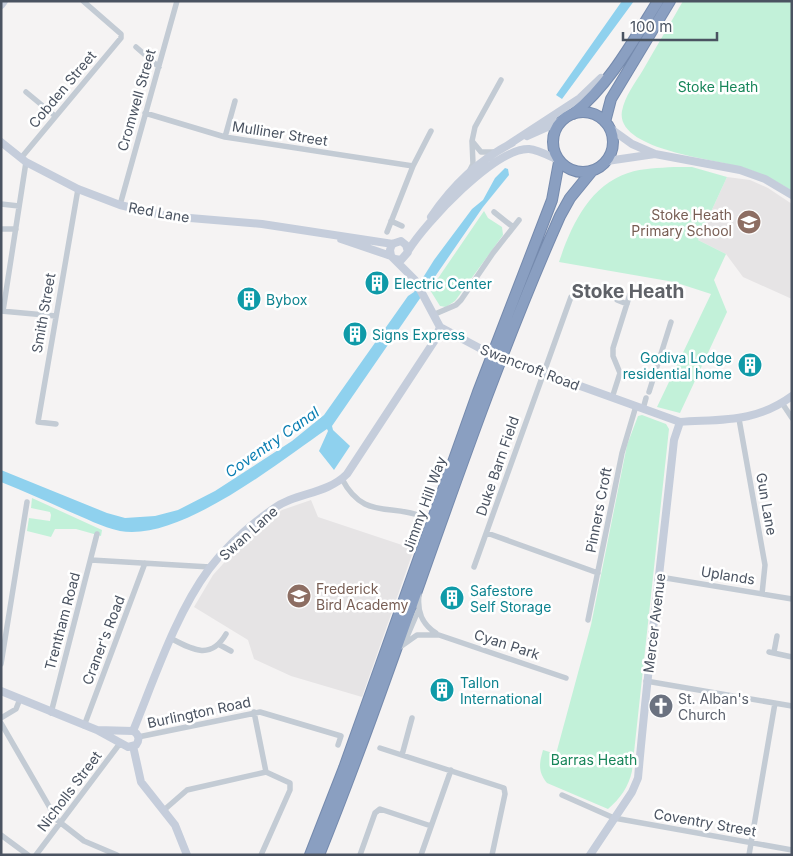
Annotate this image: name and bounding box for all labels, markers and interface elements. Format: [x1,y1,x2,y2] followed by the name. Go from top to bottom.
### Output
[623,10,717,42] scale bar
[630,17,672,36] text: 100 m
[25,47,100,131] street label: Cobden Street
[113,47,159,153] street label: Cromwell Street
[678,78,758,95] park label: Stoke Heath
[231,117,329,149] street label: Mulliner Street
[127,198,191,226] street label: Red Lane
[631,206,732,239] place label: Stoke Heath Primary School
[736,209,762,235] school or university icon: Stoke Heath Primary School
[364,270,390,296] building icon: Electric Center
[28,271,58,354] street label: Smith Street
[394,275,492,292] place label: Electric Center
[572,280,684,303] district label: Stoke Heath
[236,286,262,312] building icon: Bybox
[266,291,308,308] place label: Bybox
[342,321,368,347] building icon: Signs Express
[372,326,465,343] place label: Signs Express
[478,340,582,394] street label: Swancroft Road
[623,349,732,382] place label: Godiva Lodge residential home
[737,352,763,378] building icon: Godiva Lodge residential home
[221,402,323,482] water label: Coventry Canal
[472,414,522,518] street label: Duke Barn Field
[399,454,449,554] street label: Jimmy Hill Way
[581,465,615,554] street label: Pinners Croft
[753,471,781,537] street label: Gun Lane
[215,502,281,564] street label: Swan Lane
[700,562,756,588] street label: Uplands
[41,570,83,672] street label: Trentham Road
[639,572,669,674] street label: Mercer Avenue
[316,580,409,613] place label: Frederick Bird Academy
[470,582,551,615] place label: Safestore Self Storage
[286,583,312,609] school or university icon: Frederick Bird Academy
[439,585,465,611] building icon: Safestore Self Storage
[78,593,128,687] street label: Craner's Road
[472,625,542,663] street label: Cyan Park
[460,674,542,707] place label: Tallon International
[429,677,455,703] building icon: Tallon International
[678,690,749,723] place label: St. Alban's Church
[146,693,252,731] street label: Burlington Road
[648,693,674,719] church icon: St. Alban's Church
[33,747,105,835] street label: Nicholls Street
[551,751,637,768] park label: Barras Heath
[652,805,758,839] street label: Coventry Street

